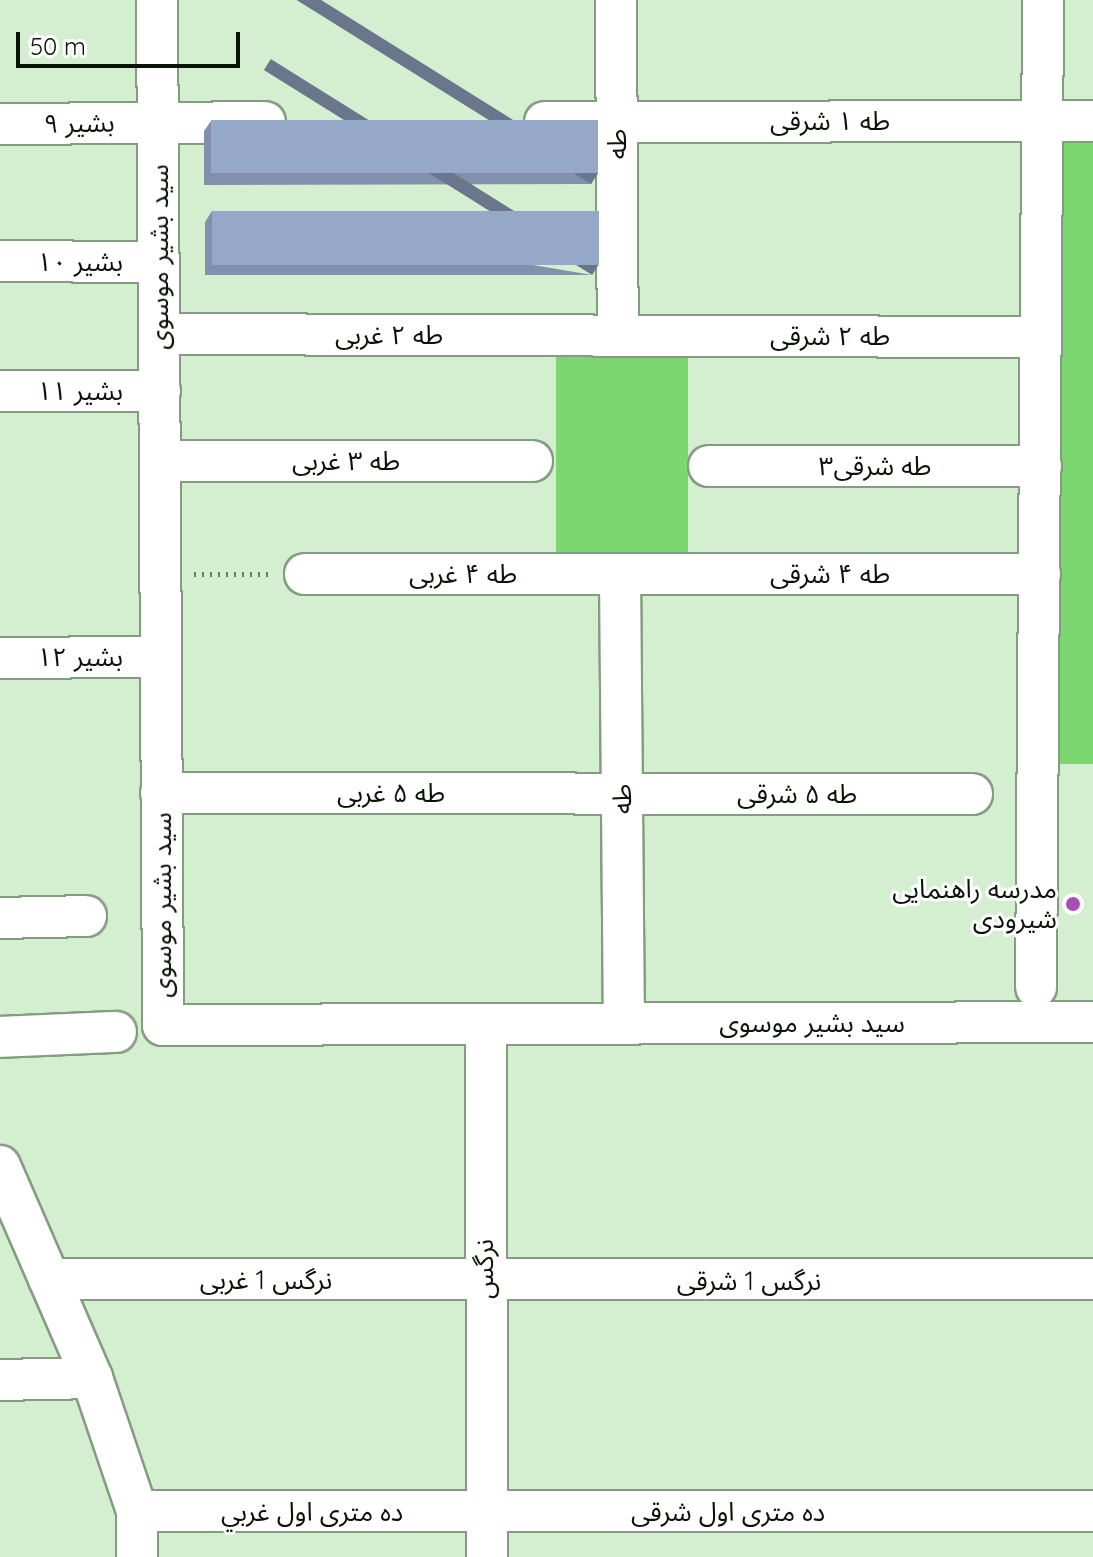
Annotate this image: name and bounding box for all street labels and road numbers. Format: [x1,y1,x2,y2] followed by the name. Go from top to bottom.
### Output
[770,105,890,137] street label: طه ۱ شرقی
[43,107,115,139] street label: بشیر ۹
[601,129,633,159] street label: طه
[143,164,175,350] street label: سید بشیر موسوی
[37,246,123,278] street label: بشیر ۱۰
[335,319,443,351] street label: طه ۲ غربی
[770,320,890,352] street label: طه ۲ شرقی
[37,375,123,407] street label: بشیر ۱۱
[292,445,400,477] street label: طه ۳ غربی
[819,450,931,482] street label: طه شرقی۳
[409,558,517,590] street label: طه ۴ غربی
[770,558,890,590] street label: طه ۴ شرقی
[37,641,123,673] street label: بشیر ۱۲
[337,777,445,809] street label: طه ۵ غربی
[737,778,857,810] street label: طه ۵ شرقی
[606,784,638,814] street label: طه
[146,812,178,998] street label: سید بشیر موسوی
[719,1007,905,1039] street label: سید بشیر موسوی
[468,1239,500,1299] street label: نرگس
[200,1264,332,1296] street label: نرگس 1 غربی
[677,1265,821,1297] street label: نرگس 1 شرقی
[221,1496,403,1528] street label: ده متری اول غربي
[631,1496,825,1528] street label: ده متری اول شرقی

